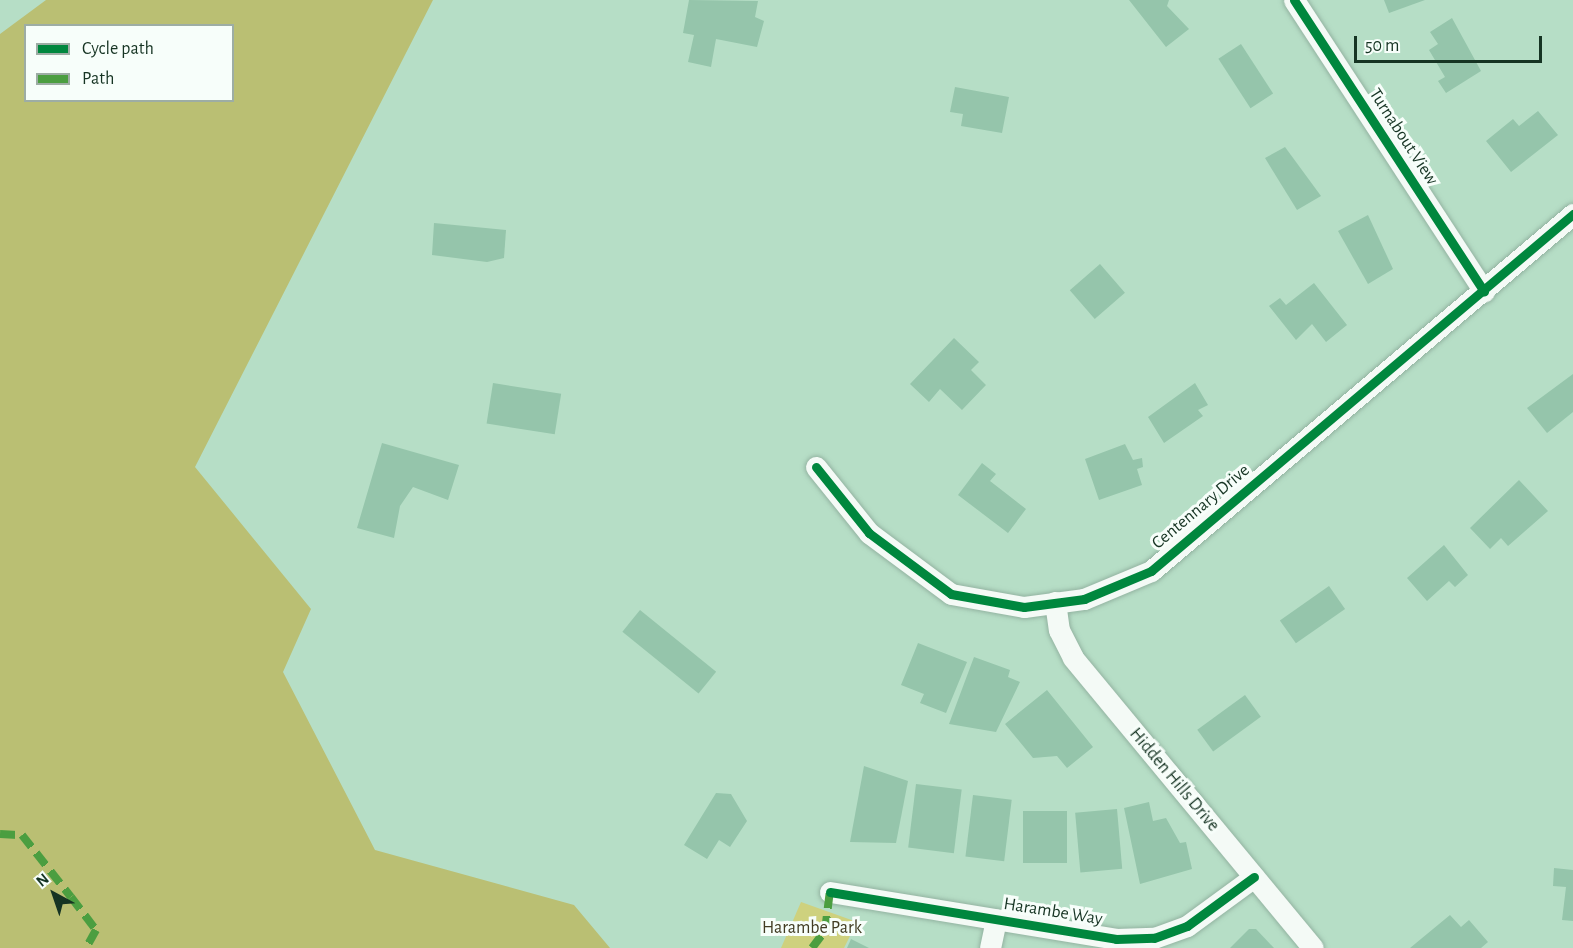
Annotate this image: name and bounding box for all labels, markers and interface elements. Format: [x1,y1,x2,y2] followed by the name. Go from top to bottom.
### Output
[24,24,234,102] legend
[1357,24,1544,62] scale bar
[1365,37,1399,55] text: 50 m
[82,40,154,58] text: Cycle path
[82,70,114,88] text: Path
[1364,85,1442,189] street label: Turnabout View
[1148,460,1254,554] street label: Centennary Drive
[1124,724,1224,836] street label: Hidden Hills Drive
[24,864,84,924] north arrow
[33,871,52,890] text: N
[1002,894,1104,930] street label: Harambe Way
[762,917,862,939] park label: Harambe Park

